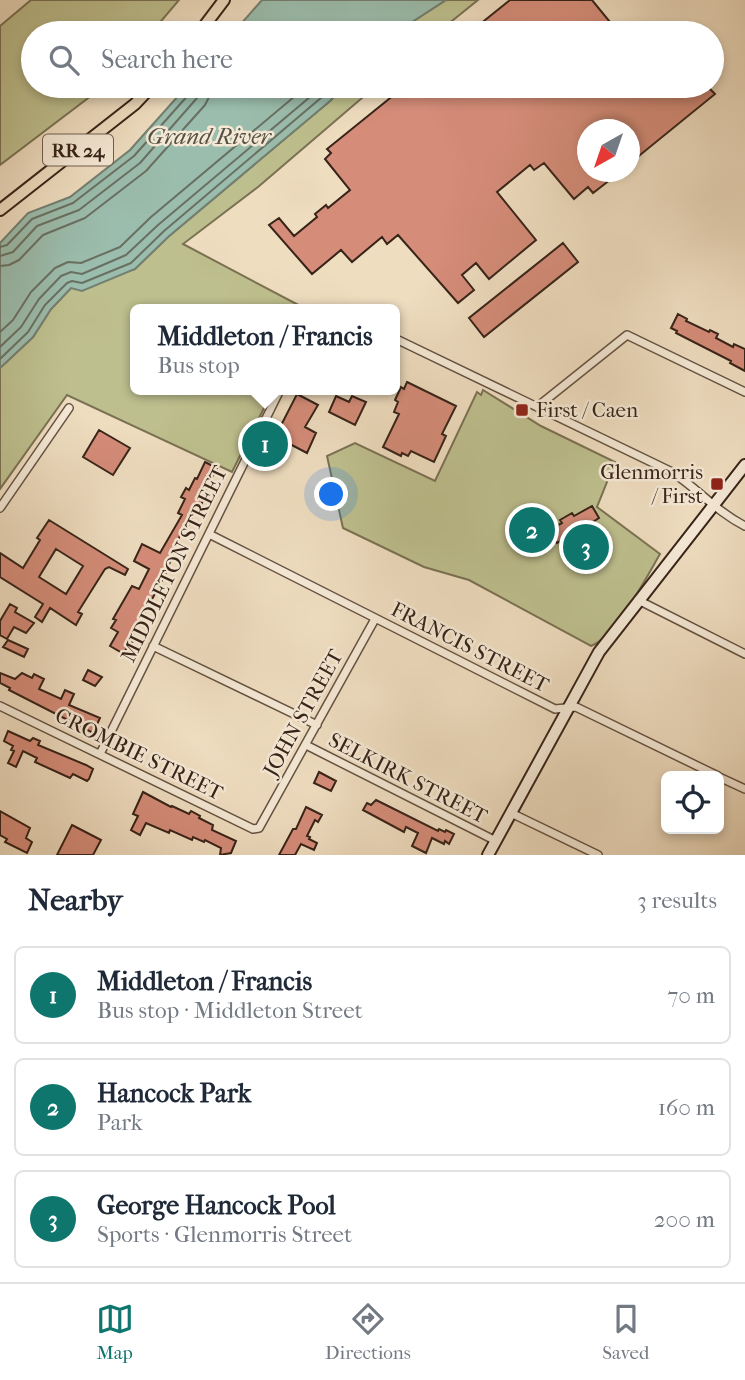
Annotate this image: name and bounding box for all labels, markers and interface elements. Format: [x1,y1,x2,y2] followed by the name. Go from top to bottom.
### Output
[21,21,724,98] search box
[45,41,83,79] icon: search
[101,44,233,75] text: Search here
[577,119,640,182] north arrow
[147,123,273,150] water label: Grand River
[43,134,113,166] road number: RR 24
[130,304,400,395] popup
[157,321,373,352] text: Middleton / Francis
[157,352,240,379] text: Bus stop
[536,398,638,422] place label: First / Caen
[514,402,530,418] marker: First / Caen
[242,418,288,470] pin: 1
[600,460,703,508] place label: Glenmorris / First
[116,461,232,666] street label: MIDDLETON STREET
[709,476,725,492] marker: Glenmorris / First
[314,477,348,511] your location
[509,504,555,556] pin: 2
[563,521,609,573] pin: 3
[387,597,553,697] street label: FRANCIS STREET
[257,645,348,782] street label: JOHN STREET
[51,703,227,805] street label: CROMBIE STREET
[325,728,492,829] street label: SELKIRK STREET
[661,771,724,834] map controls
[661,771,724,834] button: locate
[28,883,123,918] text: Nearby
[637,887,717,914] text: 3 results
[97,966,312,997] text: Middleton / Francis
[49,982,57,1009] text: 1
[667,982,715,1009] text: 70 m
[97,997,363,1024] text: Bus stop · Middleton Street
[97,1078,251,1109] text: Hancock Park
[47,1094,59,1121] text: 2
[658,1094,715,1121] text: 160 m
[97,1109,143,1136] text: Park
[97,1190,336,1221] text: George Hancock Pool
[48,1206,58,1233] text: 3
[654,1206,715,1233] text: 200 m
[97,1221,352,1248] text: Sports · Glenmorris Street
[96,1300,134,1364] tab: Map
[325,1300,411,1364] tab: Directions
[602,1300,649,1364] tab: Saved

